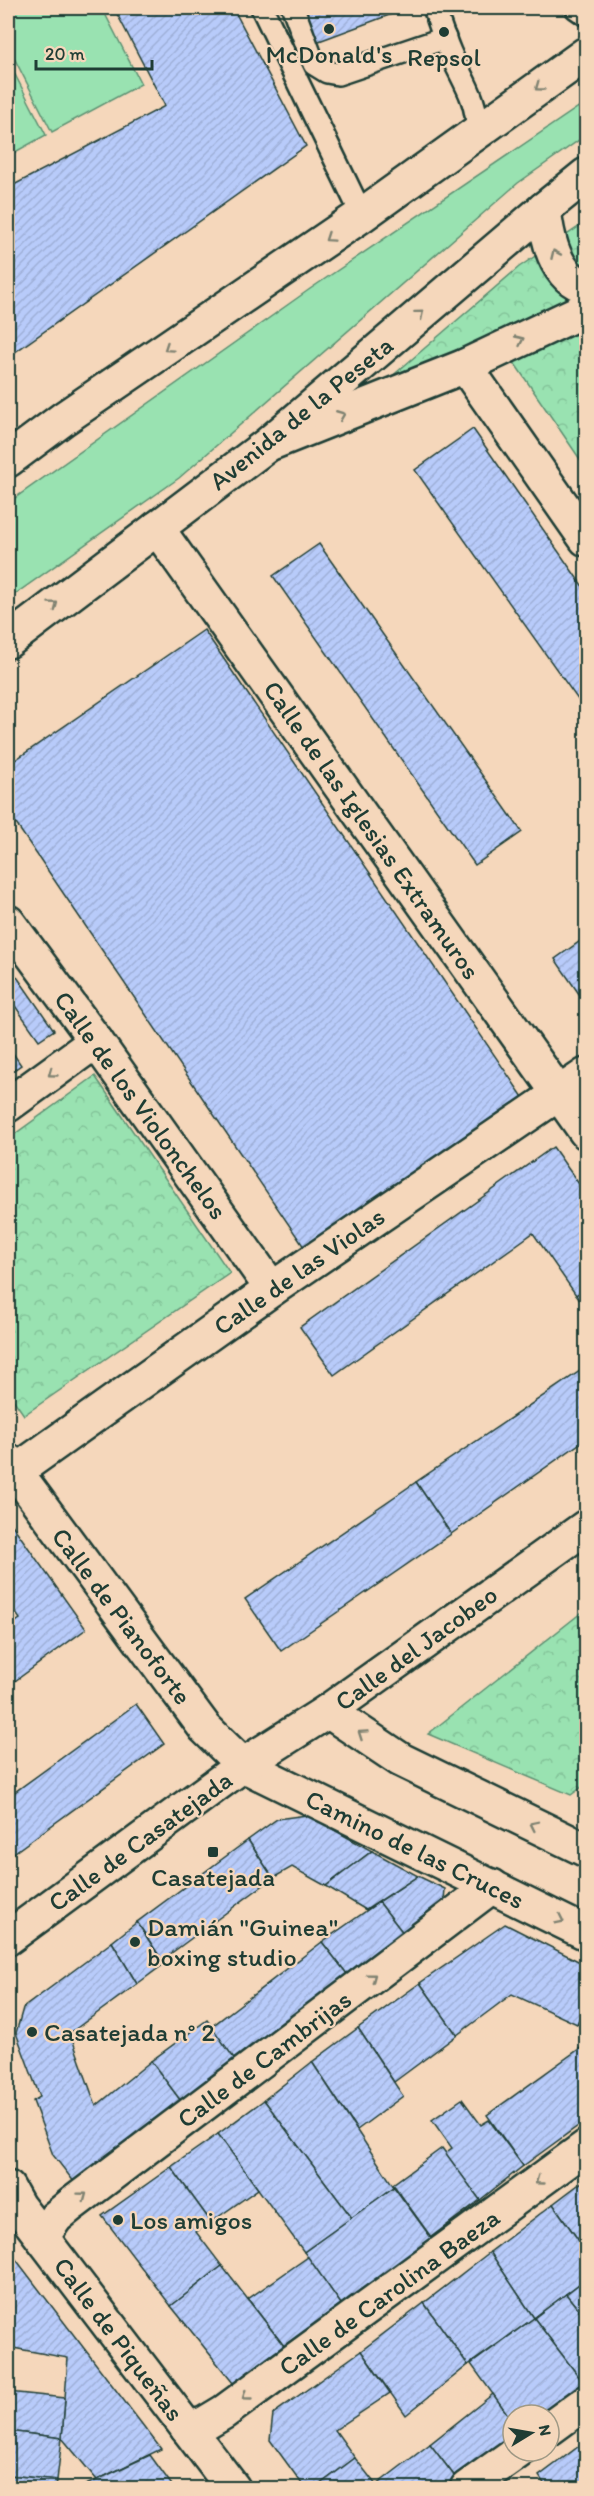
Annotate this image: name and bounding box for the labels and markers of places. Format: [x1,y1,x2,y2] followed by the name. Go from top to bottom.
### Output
[322,22,336,36] marker: McDonald's
[437,25,451,39] marker: Repsol
[265,38,393,70] place label: McDonald's
[407,41,481,73] place label: Repsol
[206,1845,220,1859] marker: Casatejada
[151,1861,275,1893] place label: Casatejada
[147,1911,338,1973] place label: Damián "Guinea" boxing studio
[128,1935,142,1949] marker: Damián "Guinea" boxing studio
[44,2016,215,2048] place label: Casatejada n° 2
[25,2025,39,2039] marker: Casatejada n° 2
[130,2204,252,2236] place label: Los amigos
[111,2213,125,2227] marker: Los amigos

